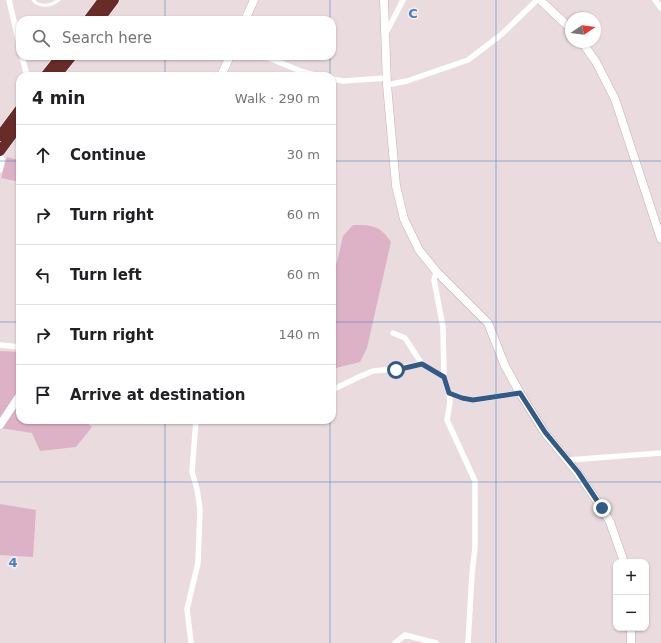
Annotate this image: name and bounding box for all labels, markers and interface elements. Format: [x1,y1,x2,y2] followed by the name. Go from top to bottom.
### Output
[408,6,418,21] text: C
[565,12,601,48] north arrow
[16,16,336,60] search box
[30,27,52,49] icon: search
[62,29,152,47] text: Search here
[32,88,85,108] text: 4 min
[235,91,320,106] text: Walk · 290 m
[32,144,54,166] icon: ahead
[70,146,146,164] text: Continue
[287,147,320,162] text: 30 m
[32,204,54,226] icon: right
[70,206,154,224] text: Turn right
[287,207,320,222] text: 60 m
[32,264,54,286] icon: left
[70,266,142,284] text: Turn left
[287,267,320,282] text: 60 m
[32,324,54,346] icon: right
[70,326,154,344] text: Turn right
[278,327,320,342] text: 140 m
[387,361,405,379] route start
[32,384,54,406] icon: arrive
[70,386,245,404] text: Arrive at destination
[593,499,611,517] route end
[8,555,18,570] text: 4
[613,559,649,631] map controls
[613,559,649,595] button: +
[613,595,649,631] button: −

